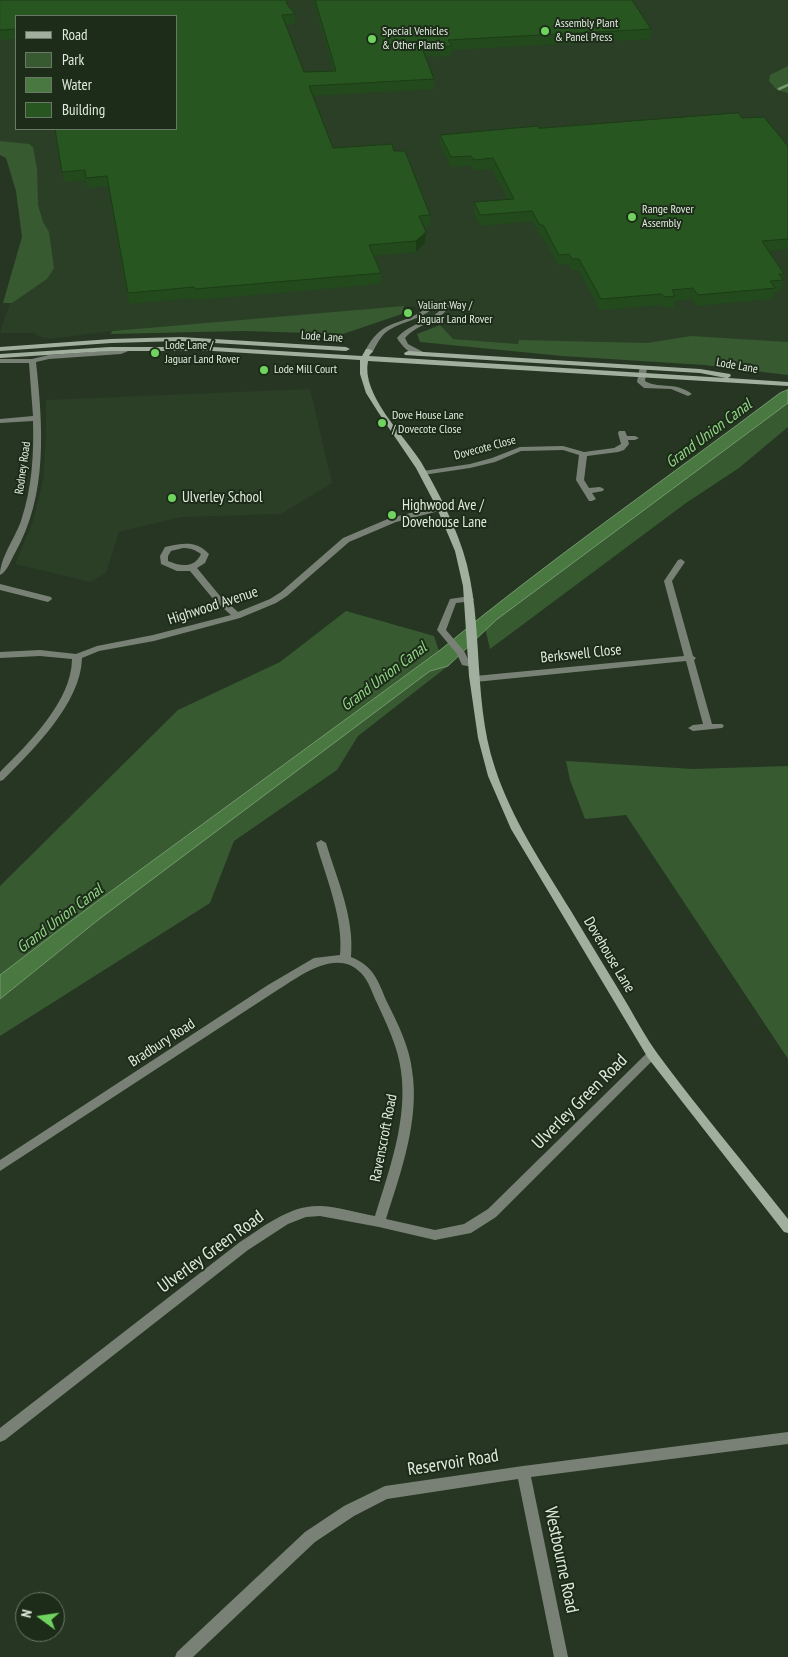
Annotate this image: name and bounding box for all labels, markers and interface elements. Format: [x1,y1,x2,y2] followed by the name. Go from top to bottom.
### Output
[15,15,178,130] legend
[555,17,618,45] place label: Assembly Plant & Panel Press
[62,25,88,44] text: Road
[382,25,448,53] place label: Special Vehicles & Other Plants
[539,25,551,37] marker: Assembly Plant & Panel Press
[366,33,378,45] marker: Special Vehicles & Other Plants
[62,50,84,69] text: Park
[62,75,92,94] text: Water
[62,100,105,119] text: Building
[642,203,694,231] place label: Range Rover Assembly
[626,211,638,223] marker: Range Rover Assembly
[418,299,493,327] place label: Valiant Way / Jaguar Land Rover
[402,307,414,319] marker: Valiant Way / Jaguar Land Rover
[300,328,344,346] street label: Lode Lane
[165,339,240,367] place label: Lode Lane / Jaguar Land Rover
[149,347,161,359] marker: Lode Lane / Jaguar Land Rover
[715,355,759,377] street label: Lode Lane
[274,363,337,377] place label: Lode Mill Court
[258,364,270,376] marker: Lode Mill Court
[662,395,756,473] water label: Grand Union Canal
[392,409,464,437] place label: Dove House Lane / Dovecote Close
[376,417,388,429] marker: Dove House Lane / Dovecote Close
[453,433,517,463] street label: Dovecote Close
[12,441,34,495] street label: Rodney Road
[182,489,263,507] place label: Ulverley School
[166,492,178,504] marker: Ulverley School
[402,497,487,532] place label: Highwood Ave / Dovehouse Lane
[386,509,398,521] marker: Highwood Ave / Dovehouse Lane
[166,583,260,629] street label: Highwood Avenue
[337,638,431,716] water label: Grand Union Canal
[540,641,622,667] street label: Berkswell Close
[13,880,107,958] water label: Grand Union Canal
[579,914,639,996] street label: Dovehouse Lane
[126,1015,198,1071] street label: Bradbury Road
[528,1050,632,1154] street label: Ulverley Green Road
[367,1092,401,1184] street label: Ravenscroft Road
[154,1206,268,1298] street label: Ulverley Green Road
[406,1445,500,1481] street label: Reservoir Road
[539,1505,583,1615] street label: Westbourne Road
[15,1592,65,1642] north arrow
[17,1608,36,1619] text: N

